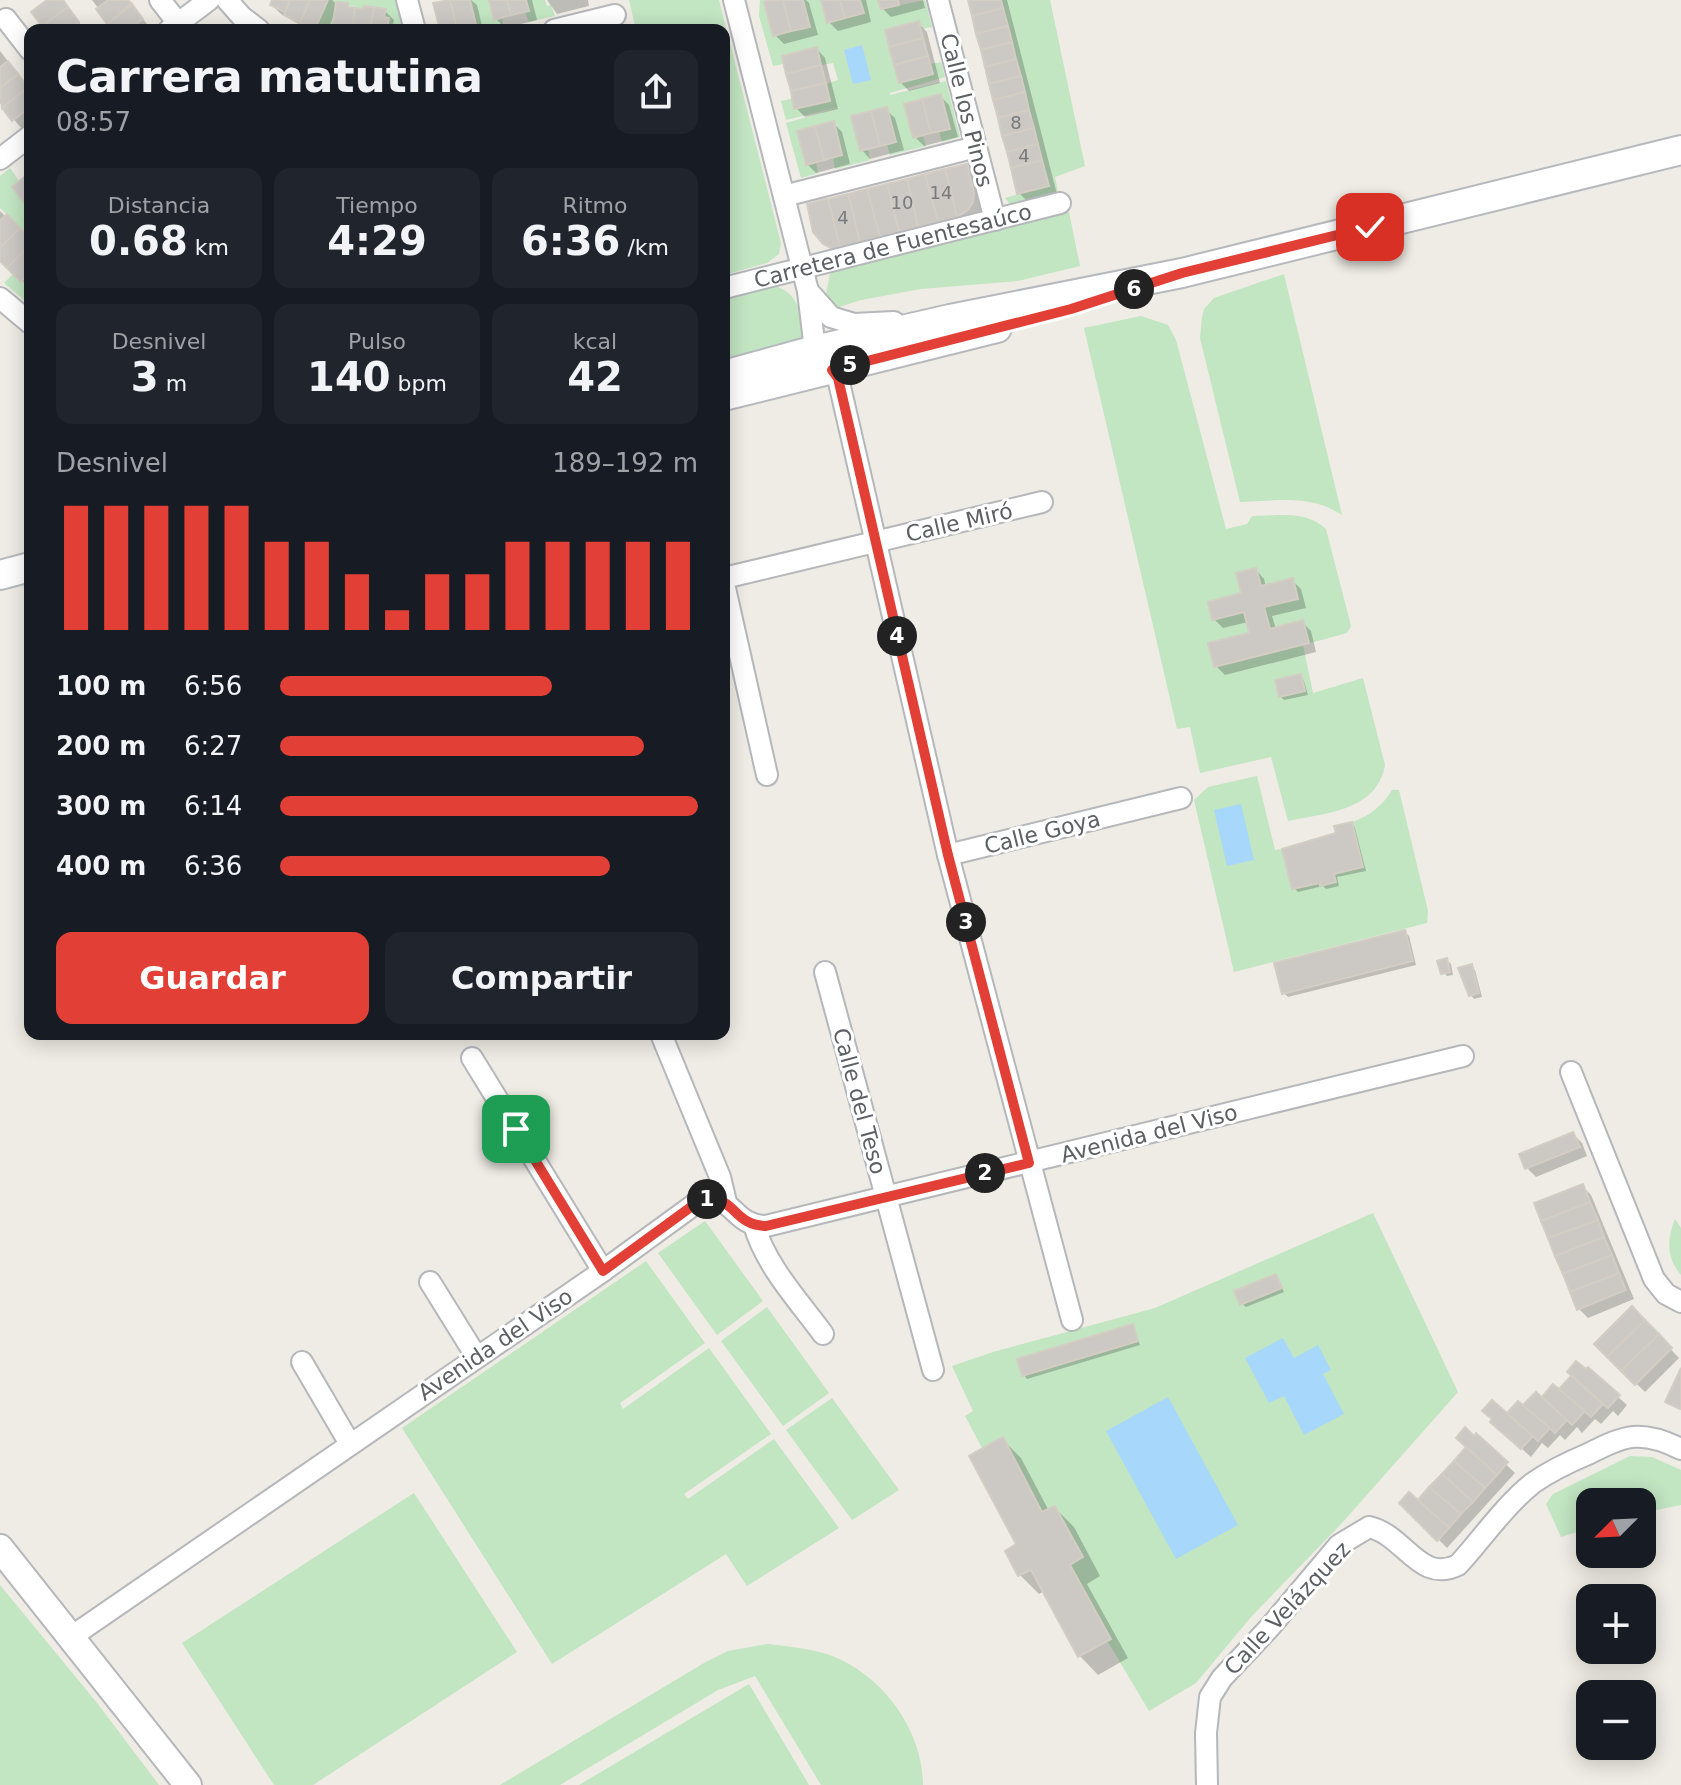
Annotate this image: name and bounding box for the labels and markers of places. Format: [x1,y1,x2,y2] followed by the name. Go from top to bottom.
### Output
[1336,193,1404,261] pin
[1114,269,1154,309] pin: 6
[830,345,870,385] pin: 5
[877,616,917,656] pin: 4
[946,902,986,942] pin: 3
[482,1095,550,1163] pin
[965,1153,1005,1193] pin: 2
[687,1179,727,1219] pin: 1

